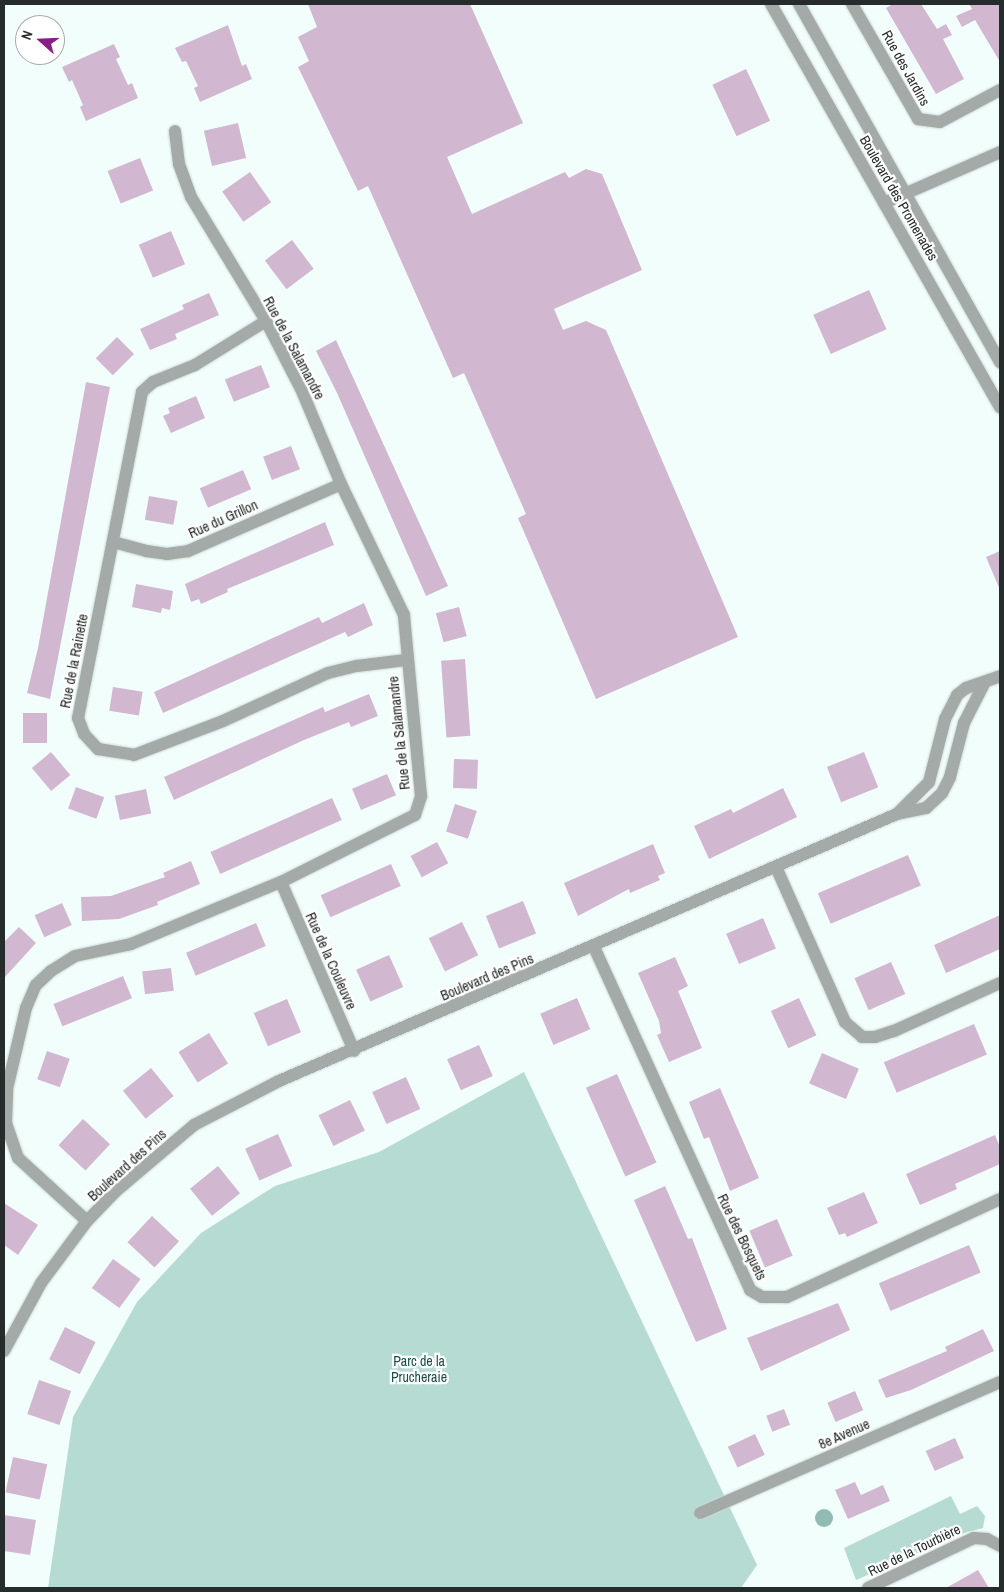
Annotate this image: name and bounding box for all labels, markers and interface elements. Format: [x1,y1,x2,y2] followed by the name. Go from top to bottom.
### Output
[15,15,65,65] north arrow
[878,27,934,109] street label: Rue des Jardins
[17,28,37,42] text: N
[856,132,942,264] street label: Boulevard des Promenades
[260,294,328,402] street label: Rue de la Salamandre
[186,496,260,542] street label: Rue du Grillon
[57,612,91,710] street label: Rue de la Rainette
[385,675,413,791] street label: Rue de la Salamandre
[302,910,360,1012] street label: Rue de la Couleuvre
[438,950,536,1004] street label: Boulevard des Pins
[84,1125,170,1205] street label: Boulevard des Pins
[714,1191,770,1283] street label: Rue des Bosquets
[391,1353,447,1385] park label: Parc de la Prucheraie
[816,1415,872,1453] street label: 8e Avenue
[865,1520,963,1580] street label: Rue de la Tourbière

